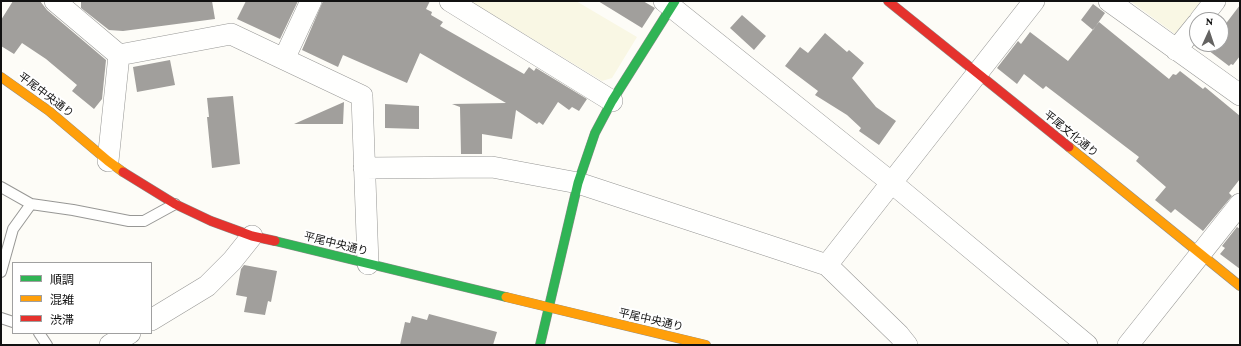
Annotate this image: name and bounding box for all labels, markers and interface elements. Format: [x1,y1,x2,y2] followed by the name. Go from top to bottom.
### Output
[1189,12,1229,52] north arrow
[1206,15,1214,27] text: N
[16,70,76,120] street label: 平尾中央通り
[1041,108,1101,160] street label: 平尾文化通り
[302,230,370,258] street label: 平尾中央通り
[12,262,152,334] legend
[50,273,74,287] text: 順調
[50,293,74,307] text: 混雑
[617,306,685,334] street label: 平尾中央通り
[50,313,74,327] text: 渋滞

